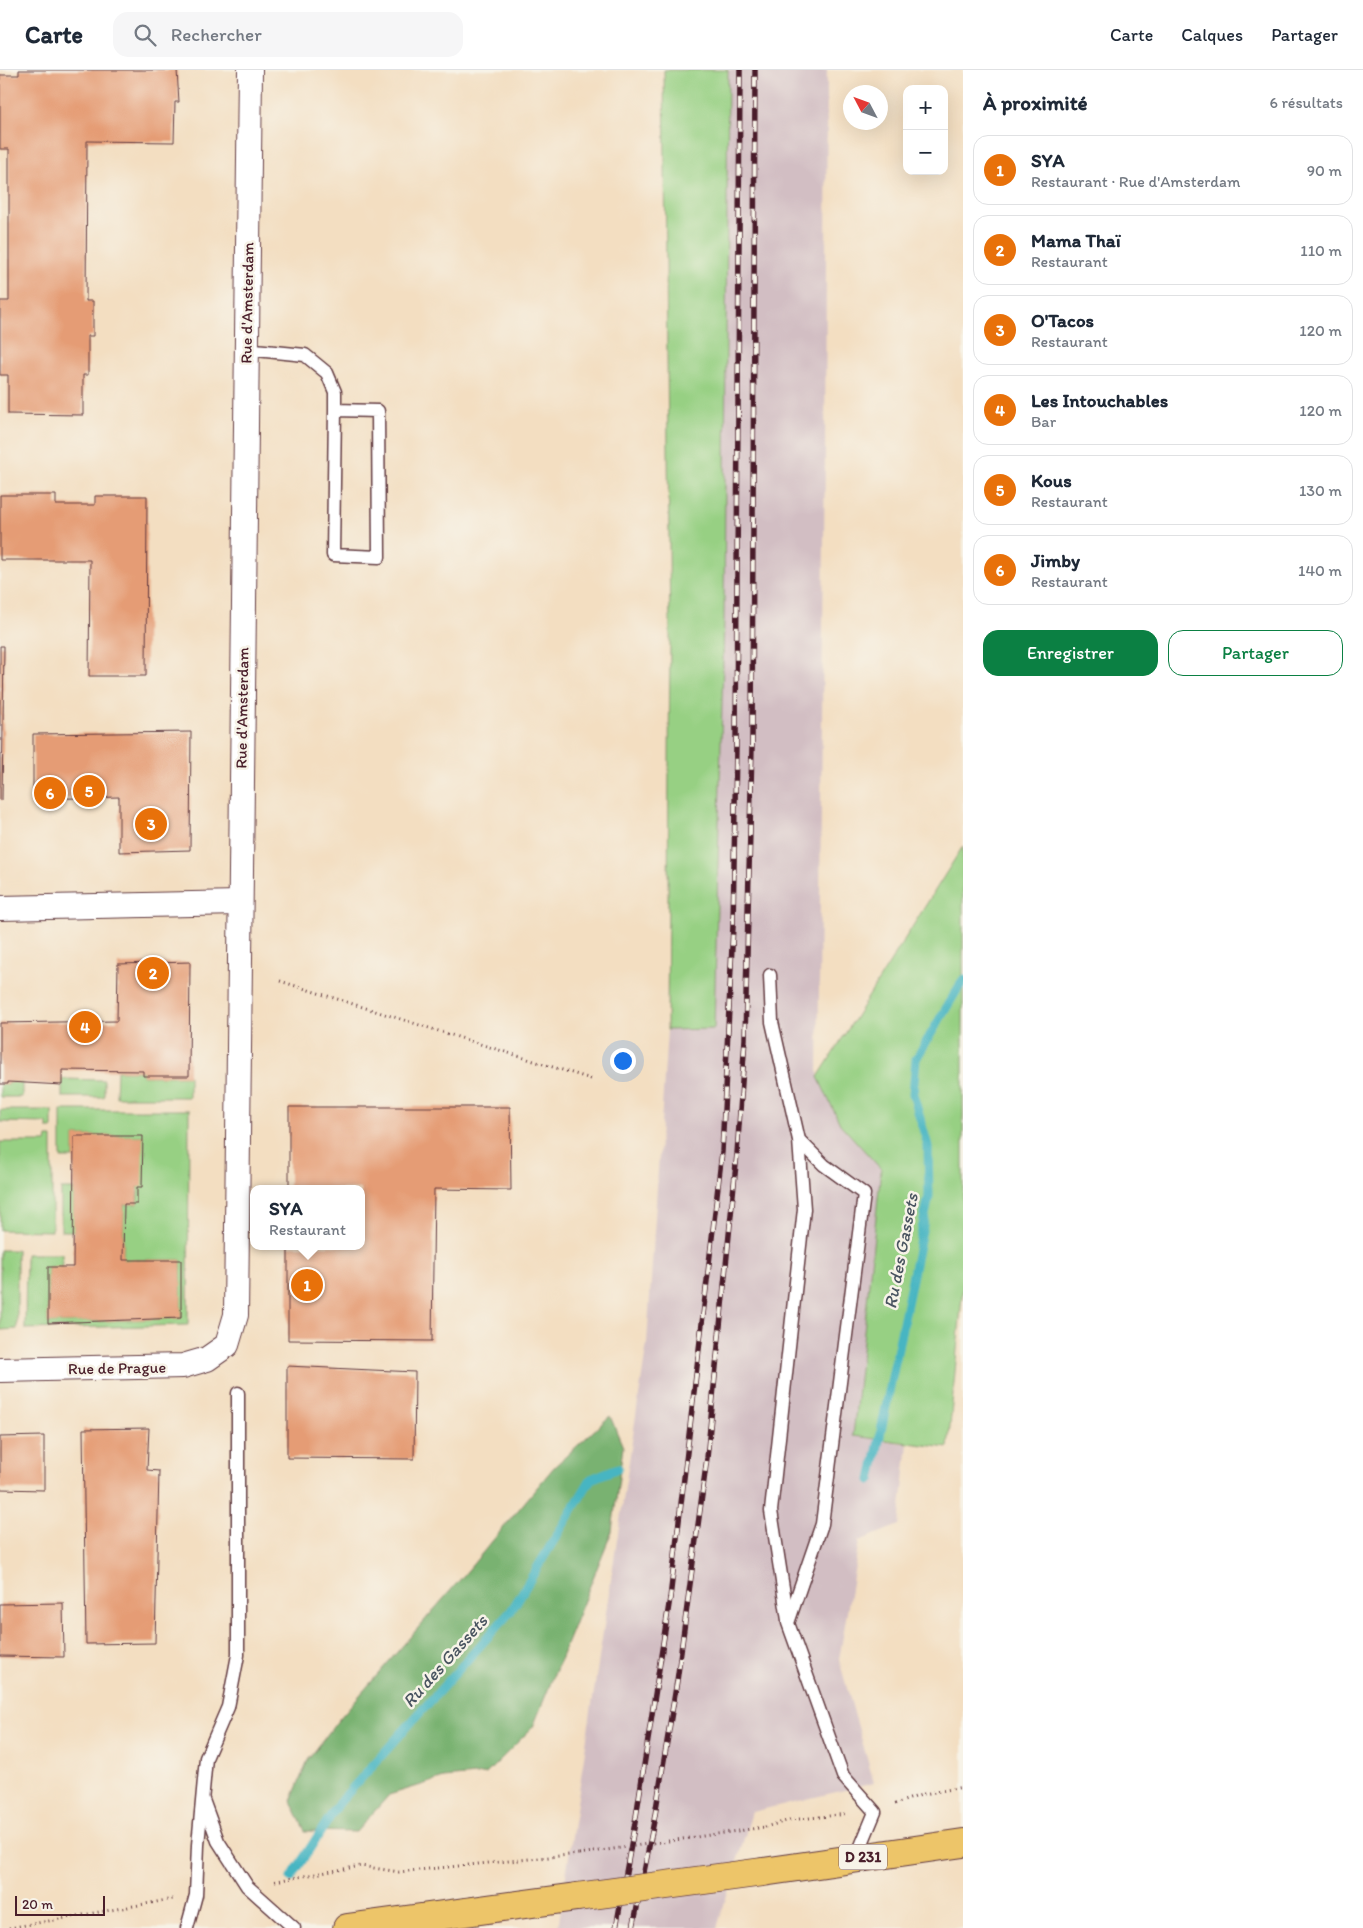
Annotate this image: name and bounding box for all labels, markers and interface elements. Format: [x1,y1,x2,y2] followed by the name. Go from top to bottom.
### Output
[113,12,463,57] search box
[25,20,83,49] text: Carte
[131,21,159,49] icon: search
[171,23,262,46] text: Rechercher
[1110,24,1153,46] text: Carte
[1181,24,1243,46] text: Calques
[1271,24,1338,46] text: Partager
[843,85,888,130] north arrow
[903,85,948,175] map controls
[903,85,948,130] button: +
[983,90,1088,115] text: À proximité
[1269,93,1343,112] text: 6 résultats
[903,130,948,175] button: −
[1031,149,1065,172] text: SYA
[996,161,1004,180] text: 1
[1307,161,1342,180] text: 90 m
[1031,172,1240,191] text: Restaurant · Rue d'Amsterdam
[1031,229,1121,252] text: Mama Thaï
[996,241,1004,260] text: 2
[1300,241,1342,260] text: 110 m
[236,242,258,364] street label: Rue d'Amsterdam
[1031,252,1108,271] text: Restaurant
[1031,309,1094,332] text: O'Tacos
[996,321,1004,340] text: 3
[1299,321,1342,340] text: 120 m
[1031,332,1108,351] text: Restaurant
[1031,389,1168,412] text: Les Intouchables
[995,401,1005,420] text: 4
[1299,401,1342,420] text: 120 m
[1031,412,1056,431] text: Bar
[1031,469,1072,492] text: Kous
[996,481,1004,500] text: 5
[1299,481,1342,500] text: 130 m
[1031,492,1108,511] text: Restaurant
[1031,549,1080,572] text: Jimby
[996,561,1004,580] text: 6
[1298,561,1342,580] text: 140 m
[1031,572,1108,591] text: Restaurant
[983,630,1158,676] button: Enregistrer
[1168,630,1343,676] button: Partager
[231,647,253,769] street label: Rue d'Amsterdam
[73,772,105,810] pin: 5
[34,774,66,812] pin: 6
[135,805,167,843] pin: 3
[137,954,169,992] pin: 2
[69,1008,101,1046] pin: 4
[610,1048,636,1074] your location
[250,1185,365,1250] popup
[879,1191,923,1310] water label: Ru des Gassets
[269,1197,303,1220] text: SYA
[269,1220,346,1239] text: Restaurant
[291,1266,323,1304] pin: 1
[68,1358,166,1378] street label: Rue de Prague
[398,1610,493,1712] water label: Ru des Gassets
[839,1844,887,1870] road number: D 231
[15,1893,105,1916] scale bar
[22,1896,53,1913] text: 20 m

